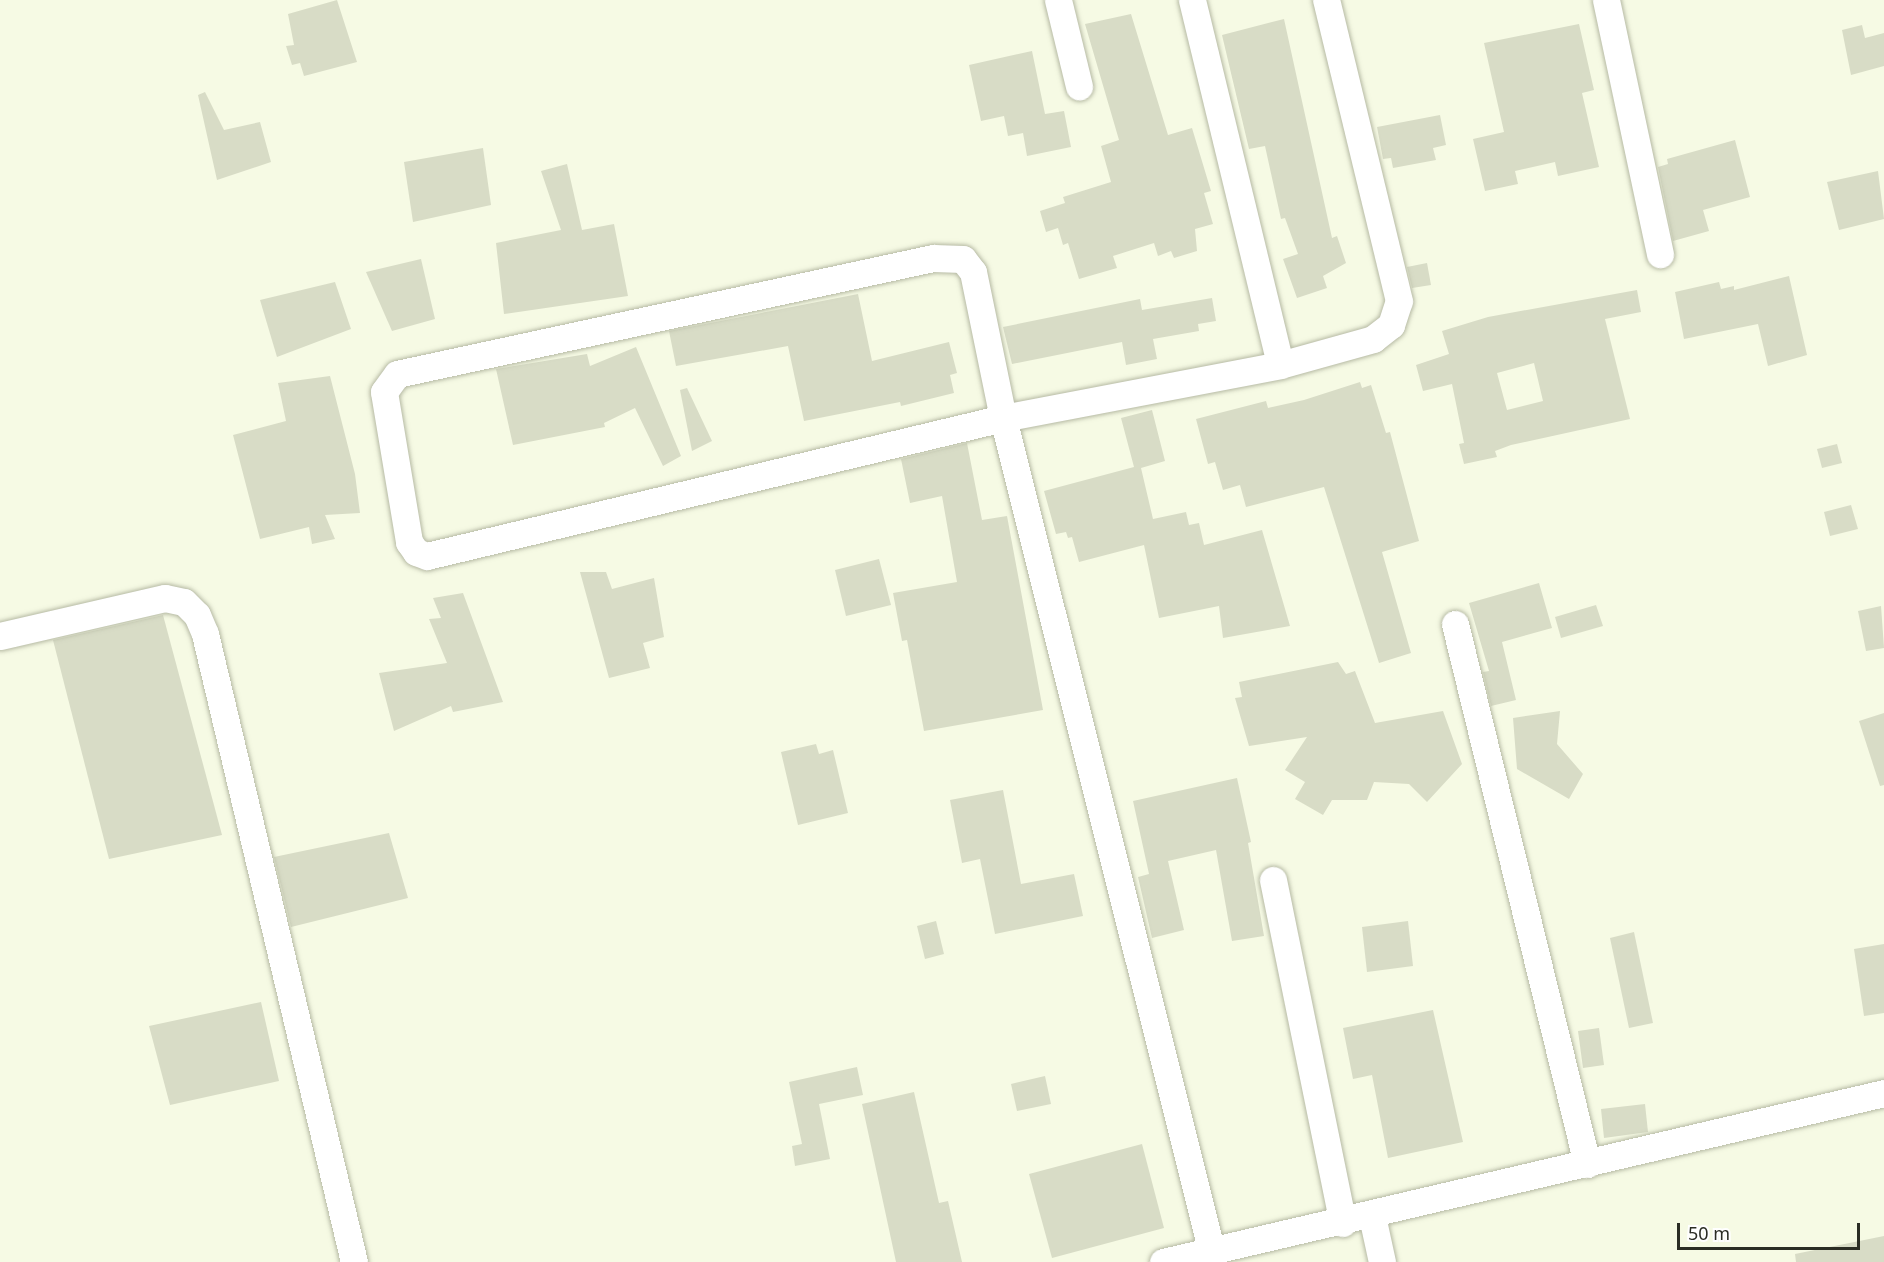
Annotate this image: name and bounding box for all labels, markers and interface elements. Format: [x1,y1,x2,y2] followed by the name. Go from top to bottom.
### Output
[1680,1211,1863,1249] scale bar
[1688,1221,1730,1245] text: 50 m

